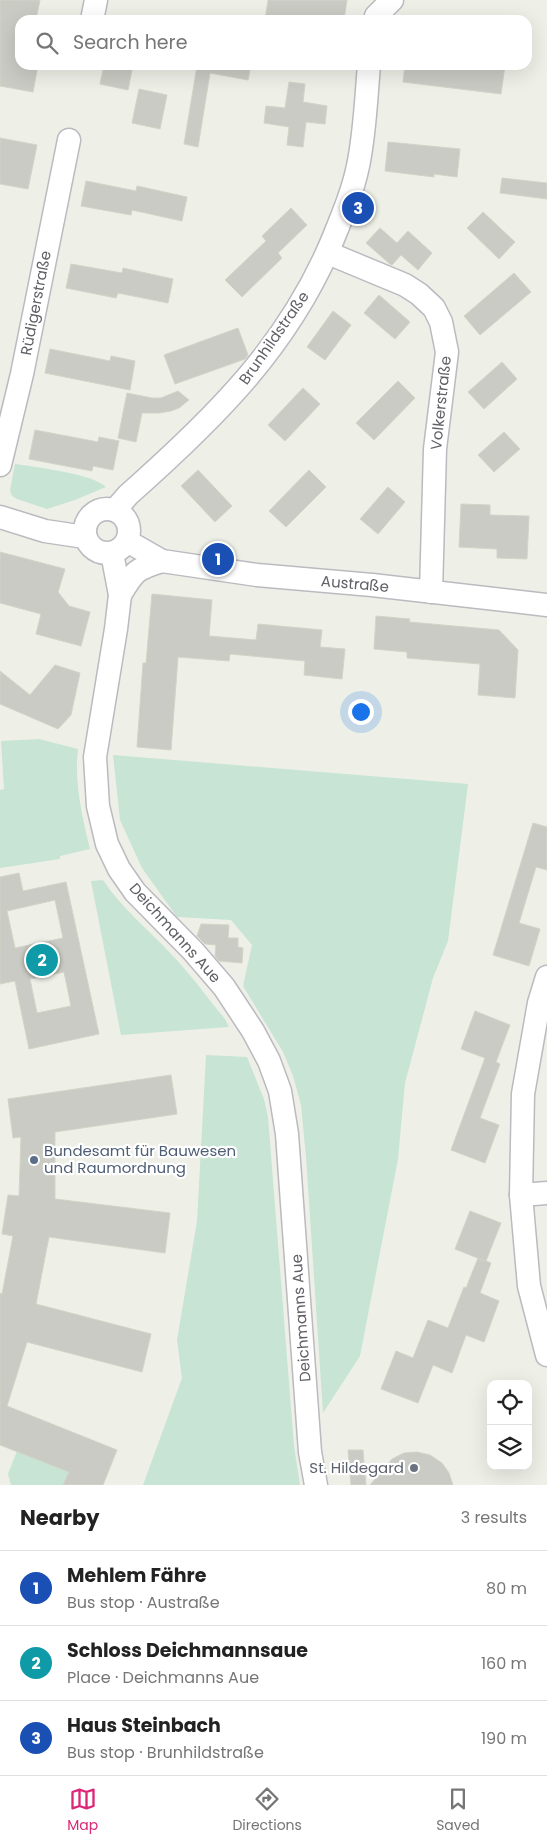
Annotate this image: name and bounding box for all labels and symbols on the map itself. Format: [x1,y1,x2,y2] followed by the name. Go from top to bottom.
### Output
[342,189,374,227] pin: 3
[15,249,56,357] street label: Rüdigerstraße
[234,287,314,389] street label: Brunhildstraße
[425,355,456,451] street label: Volkerstraße
[202,540,234,578] pin: 1
[320,570,390,597] street label: Austraße
[348,699,374,725] your location
[125,878,226,987] street label: Deichmanns Aue
[26,941,58,979] pin: 2
[44,1140,236,1178] place label: Bundesamt für Bauwesen und Raumordnung
[28,1154,40,1166] marker: Bundesamt für Bauwesen und Raumordnung
[286,1253,315,1383] street label: Deichmanns Aue
[309,1457,404,1478] place label: St. Hildegard
[408,1462,420,1474] marker: St. Hildegard

